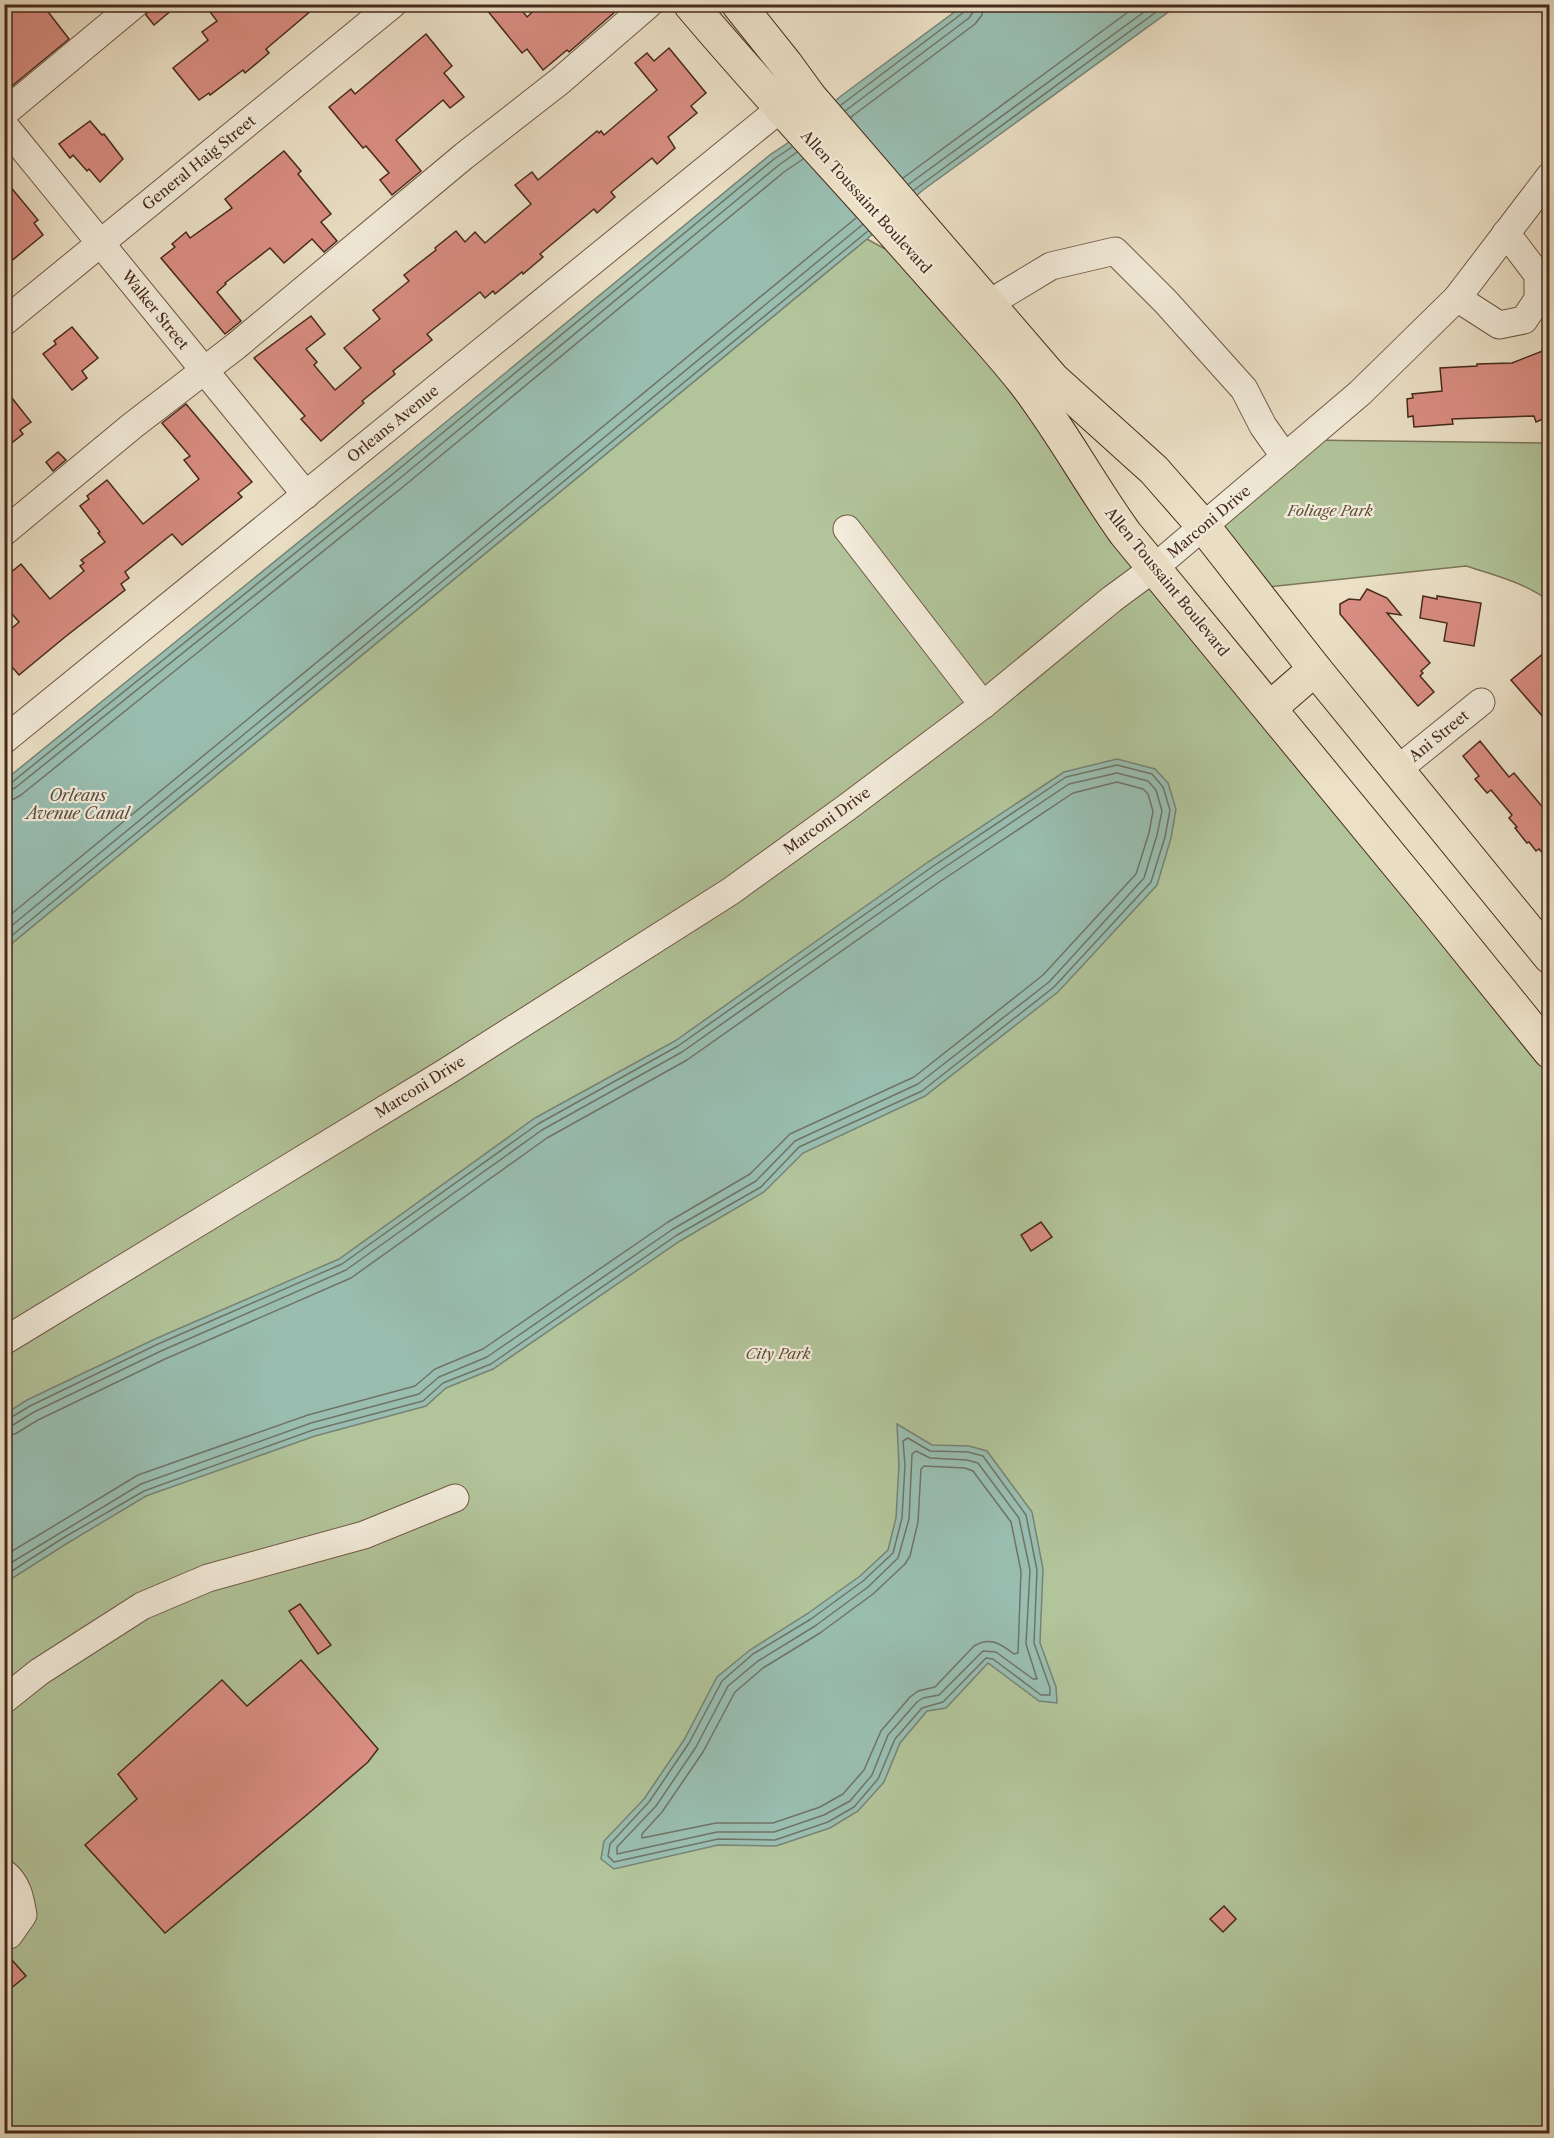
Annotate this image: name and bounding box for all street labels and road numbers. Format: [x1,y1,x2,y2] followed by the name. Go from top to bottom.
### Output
[138,111,260,214] street label: General Haig Street
[796,125,936,277] street label: Allen Toussaint Boulevard
[117,265,194,354] street label: Walker Street
[343,381,442,466] street label: Orleans Avenue
[1163,481,1254,562] street label: Marconi Drive
[1101,503,1233,660] street label: Allen Toussaint Boulevard
[1404,705,1473,766] street label: Ani Street
[779,783,874,859] street label: Marconi Drive
[371,1051,468,1122] street label: Marconi Drive

